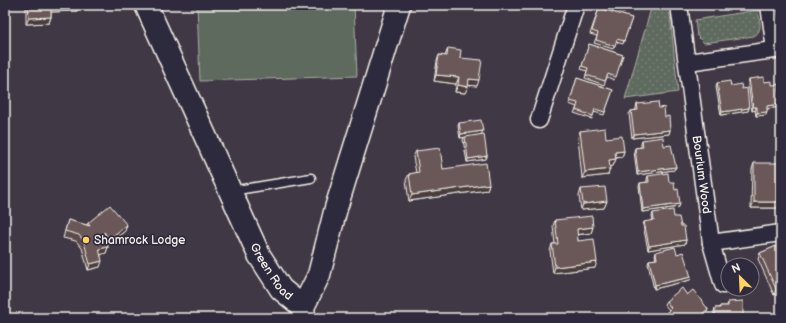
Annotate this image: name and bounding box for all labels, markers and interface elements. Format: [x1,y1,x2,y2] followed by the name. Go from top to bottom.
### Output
[689,134,714,215] street label: Bourlum Wood
[94,233,185,248] place label: Shamrock Lodge
[81,235,91,245] marker: Shamrock Lodge
[247,240,296,303] street label: Green Road
[720,257,760,297] north arrow
[730,261,743,276] text: N

